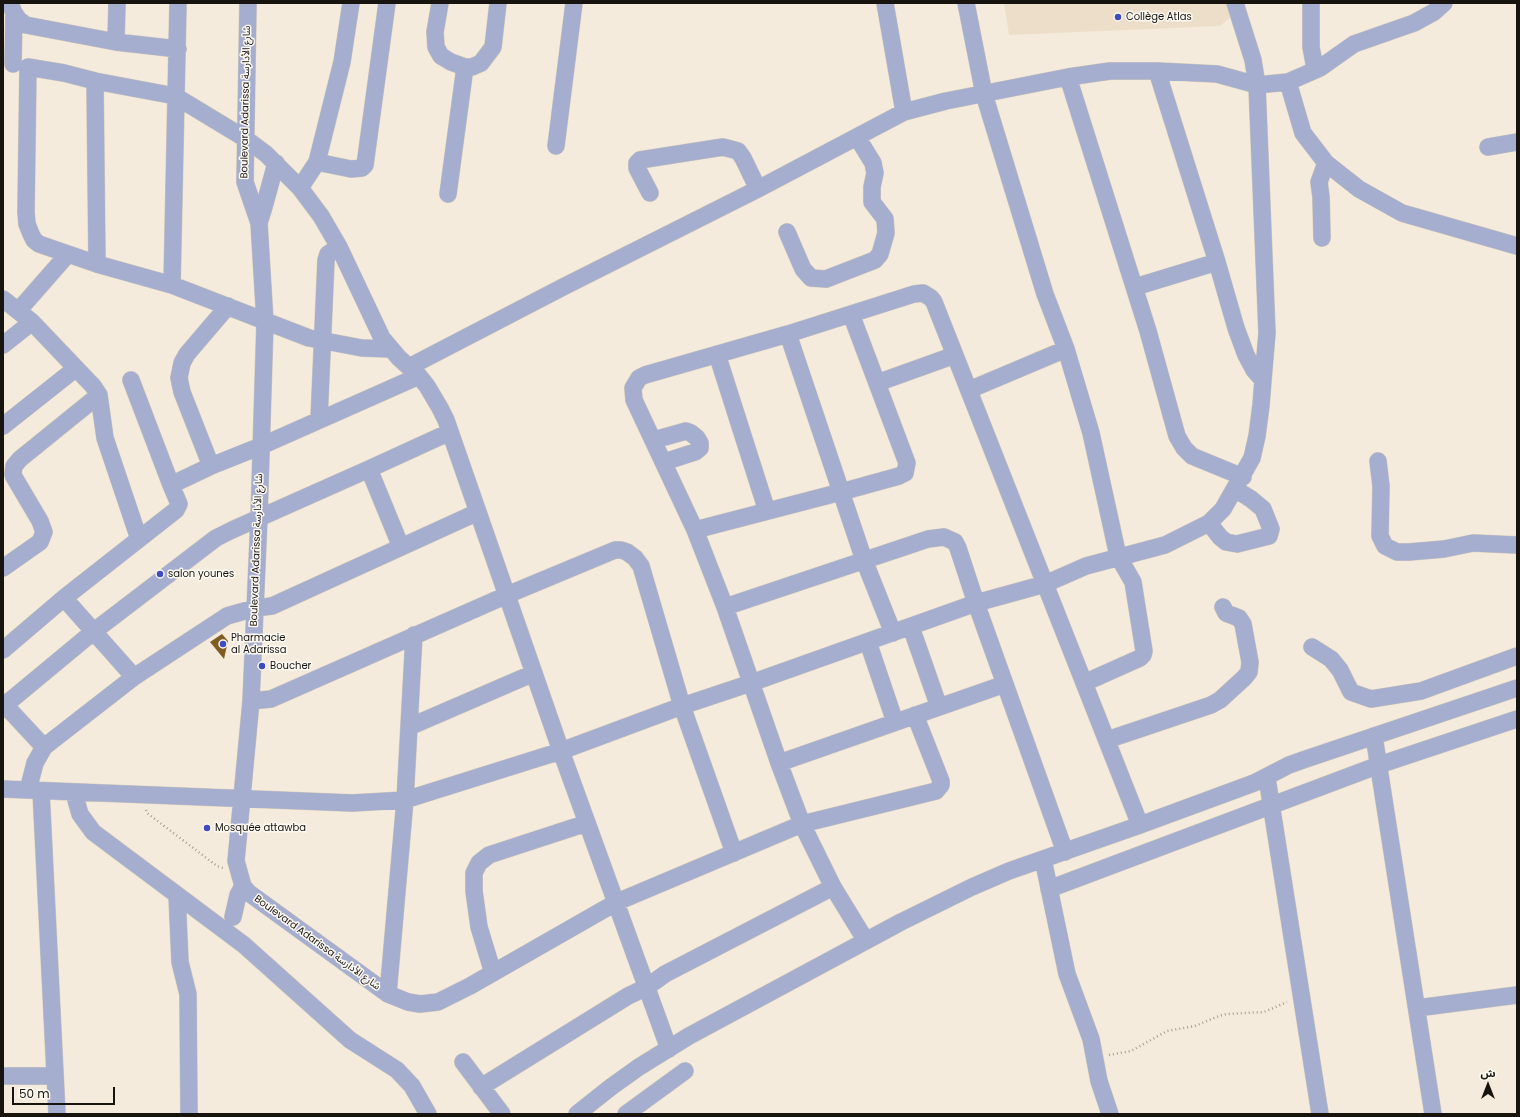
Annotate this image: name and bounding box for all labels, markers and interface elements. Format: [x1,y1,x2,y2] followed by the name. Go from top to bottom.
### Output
[1126,11,1192,23] place label: Collège Atlas
[1113,12,1123,22] marker: Collège Atlas
[239,25,253,179] street label: Boulevard Adarissa شارع الأدارسة
[248,473,266,627] street label: Boulevard Adarissa شارع الأدارسة
[168,568,234,580] place label: salon younes
[155,569,165,579] marker: salon younes
[231,632,287,656] place label: Pharmacie al Adarissa
[218,639,228,649] marker: Pharmacie al Adarissa
[270,660,311,672] place label: Boucher
[257,661,267,671] marker: Boucher
[215,822,306,834] place label: Mosquée attawba
[202,823,212,833] marker: Mosquée attawba
[252,893,382,993] street label: Boulevard Adarissa شارع الأدارسة
[1468,1065,1508,1105] north arrow
[1480,1065,1496,1081] text: ش
[14,1079,117,1105] scale bar
[19,1085,50,1102] text: 50 m

